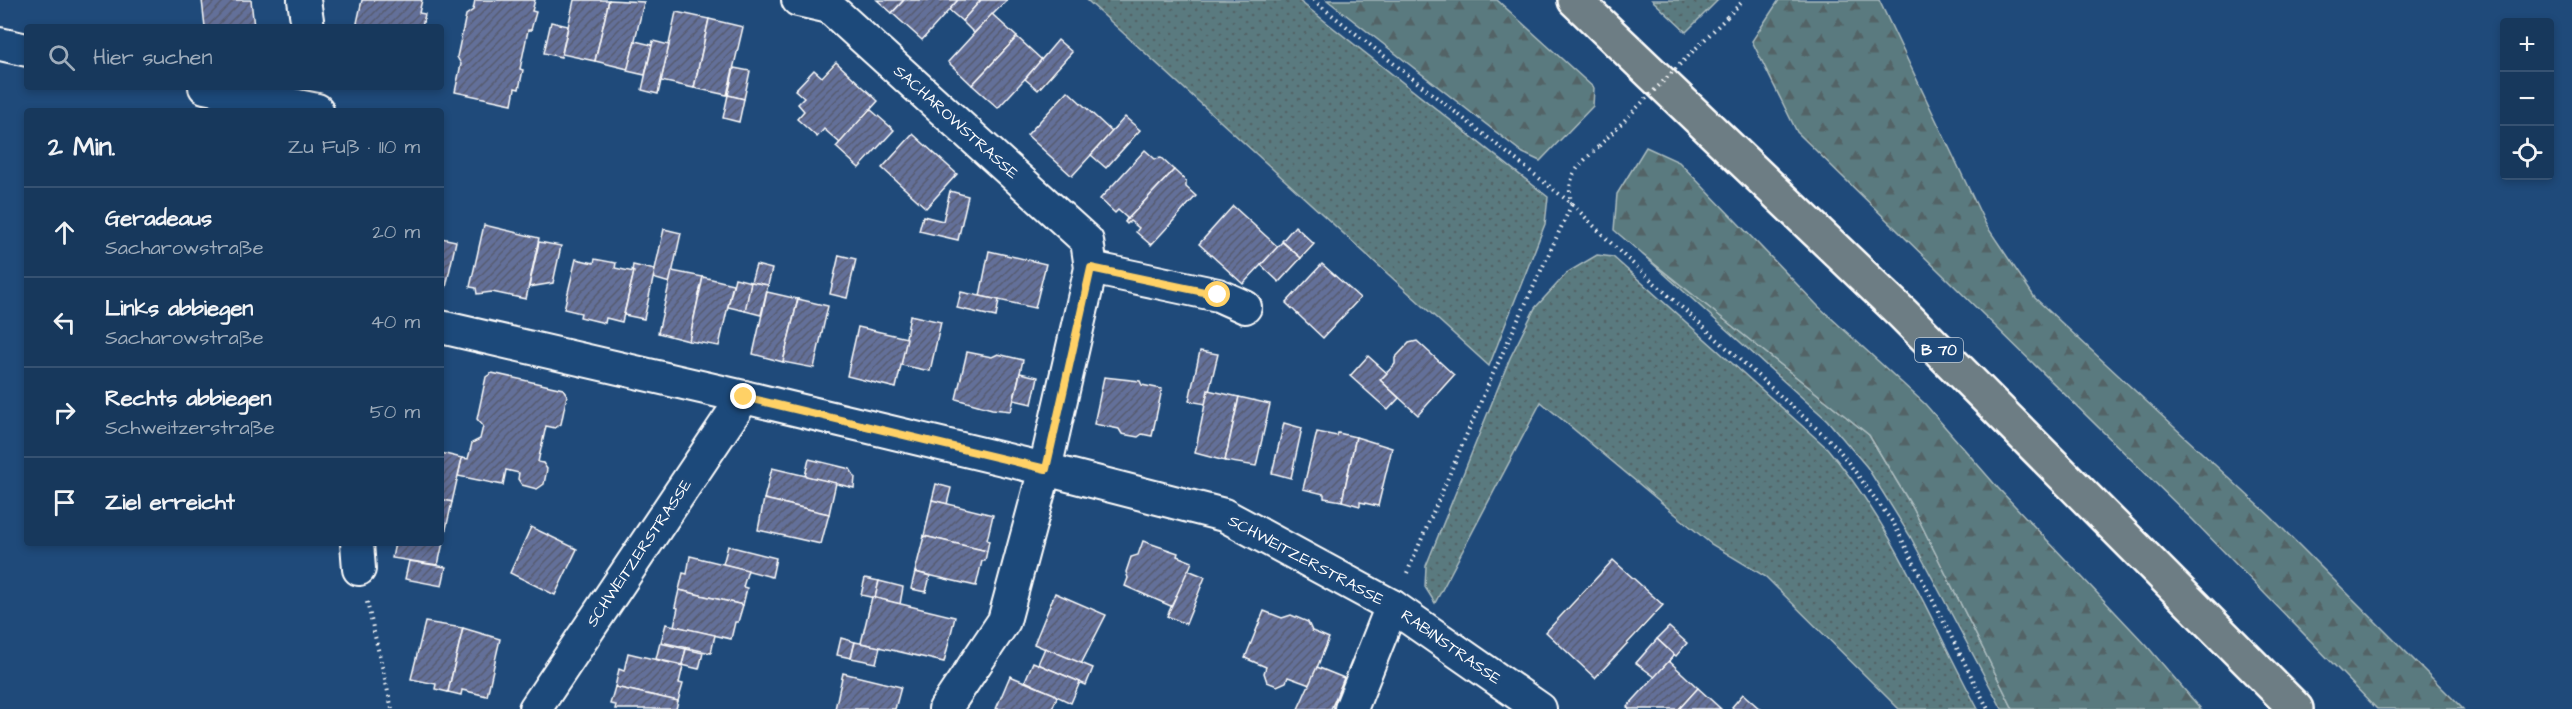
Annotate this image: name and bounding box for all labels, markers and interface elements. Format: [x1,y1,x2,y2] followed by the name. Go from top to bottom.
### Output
[2500,18,2554,180] map controls
[2500,18,2554,72] button: +
[24,24,444,90] search box
[45,41,78,74] icon: search
[93,42,212,73] text: Hier suchen
[889,60,1024,184] street label: SACHAROWSTRASSE
[2500,72,2554,126] button: −
[2500,126,2554,180] button: locate
[48,129,115,165] text: 2 Min.
[288,133,420,161] text: Zu Fuß · 110 m
[105,203,212,234] text: Geradeaus
[48,216,81,249] icon: ahead
[372,218,420,246] text: 20 m
[105,234,264,262] text: Sacharowstraße
[1204,281,1230,307] route start
[105,293,253,324] text: Links abbiegen
[48,306,81,339] icon: left
[370,308,420,336] text: 40 m
[105,324,264,352] text: Sacharowstraße
[1915,338,1963,362] road number: B 70
[105,383,272,414] text: Rechts abbiegen
[730,383,756,409] route end
[48,396,81,429] icon: right
[370,398,420,426] text: 50 m
[105,414,275,442] text: Schweitzerstraße
[581,474,697,631] street label: SCHWEITZERSTRASSE
[48,486,81,519] icon: arrive
[105,487,235,518] text: Ziel erreicht
[1224,510,1388,611] street label: SCHWEITZERSTRASSE
[1397,604,1506,690] street label: RABINSTRASSE

